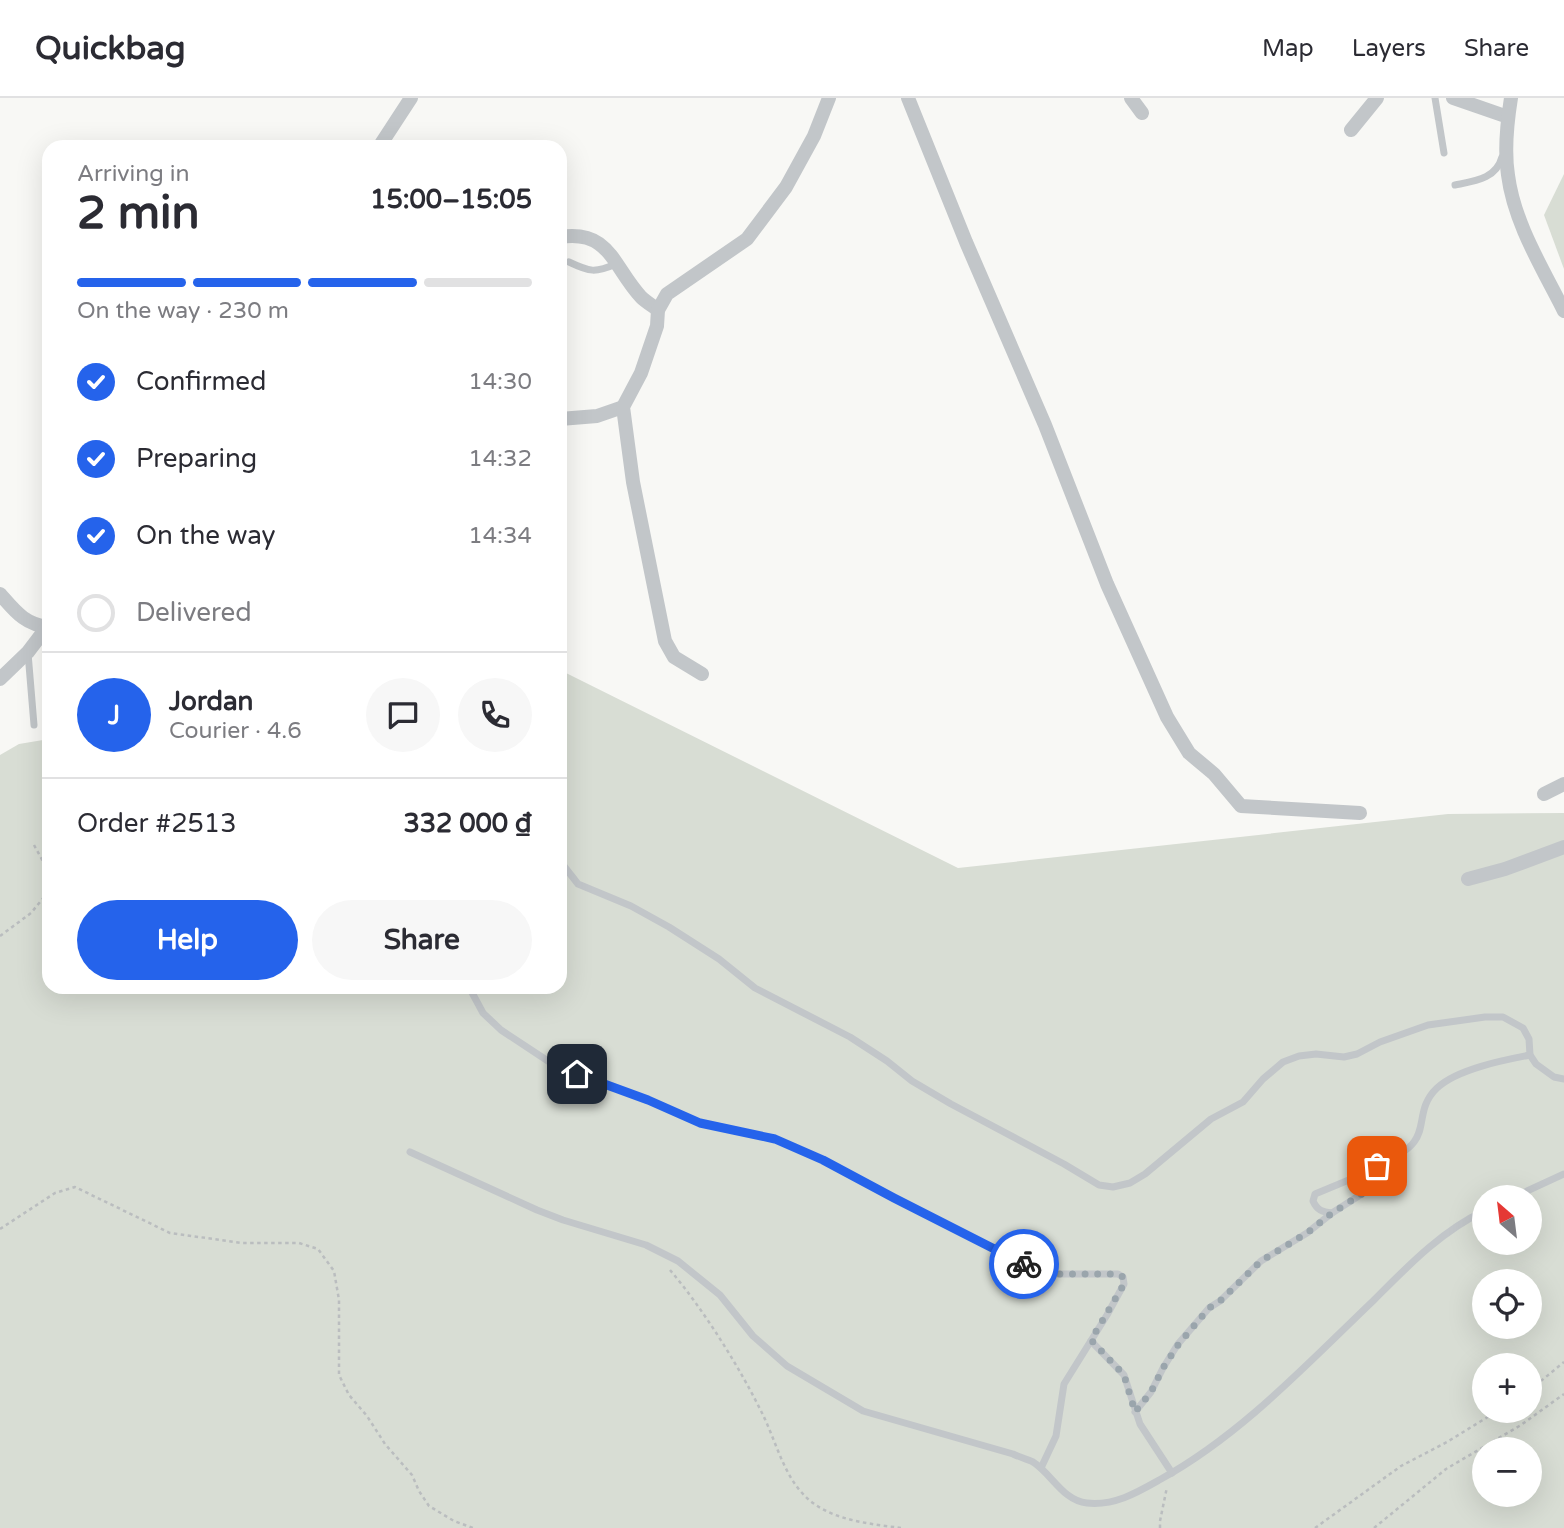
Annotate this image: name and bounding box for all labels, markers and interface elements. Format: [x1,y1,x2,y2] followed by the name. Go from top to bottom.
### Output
[35,29,186,68] text: Quickbag
[1262,34,1314,63] text: Map
[1352,34,1426,63] text: Layers
[1464,34,1529,63] text: Share
[77,160,190,188] text: Arriving in
[370,184,532,215] text: 15:00–15:05
[77,186,200,241] text: 2 min
[77,297,289,325] text: On the way · 230 m
[77,363,115,401] icon: check
[136,366,266,397] text: Confirmed
[468,368,532,396] text: 14:30
[77,440,115,478] icon: check
[136,443,257,474] text: Preparing
[468,445,532,473] text: 14:32
[77,517,115,555] icon: check
[136,520,276,551] text: On the way
[468,522,532,550] text: 14:34
[136,597,252,628] text: Delivered
[366,678,440,752] button: chat
[458,678,532,752] button: phone
[169,686,253,717] text: Jordan
[108,700,120,731] text: J
[169,717,302,745] text: Courier · 4.6
[77,808,237,839] text: Order #2513
[403,808,532,839] text: 332 000 ₫
[77,900,298,980] button: Help
[312,900,532,980] button: Share
[547,1044,607,1104] pin
[558,1055,596,1093] icon: home
[1347,1136,1407,1196] pin
[1358,1147,1396,1185] icon: bag
[1472,1185,1542,1255] north arrow
[1472,1185,1542,1507] map controls
[989,1229,1059,1299] courier
[1005,1245,1043,1283] icon: bike
[1472,1269,1542,1339] button: locate
[1472,1353,1542,1423] button: +
[1472,1437,1542,1507] button: −

